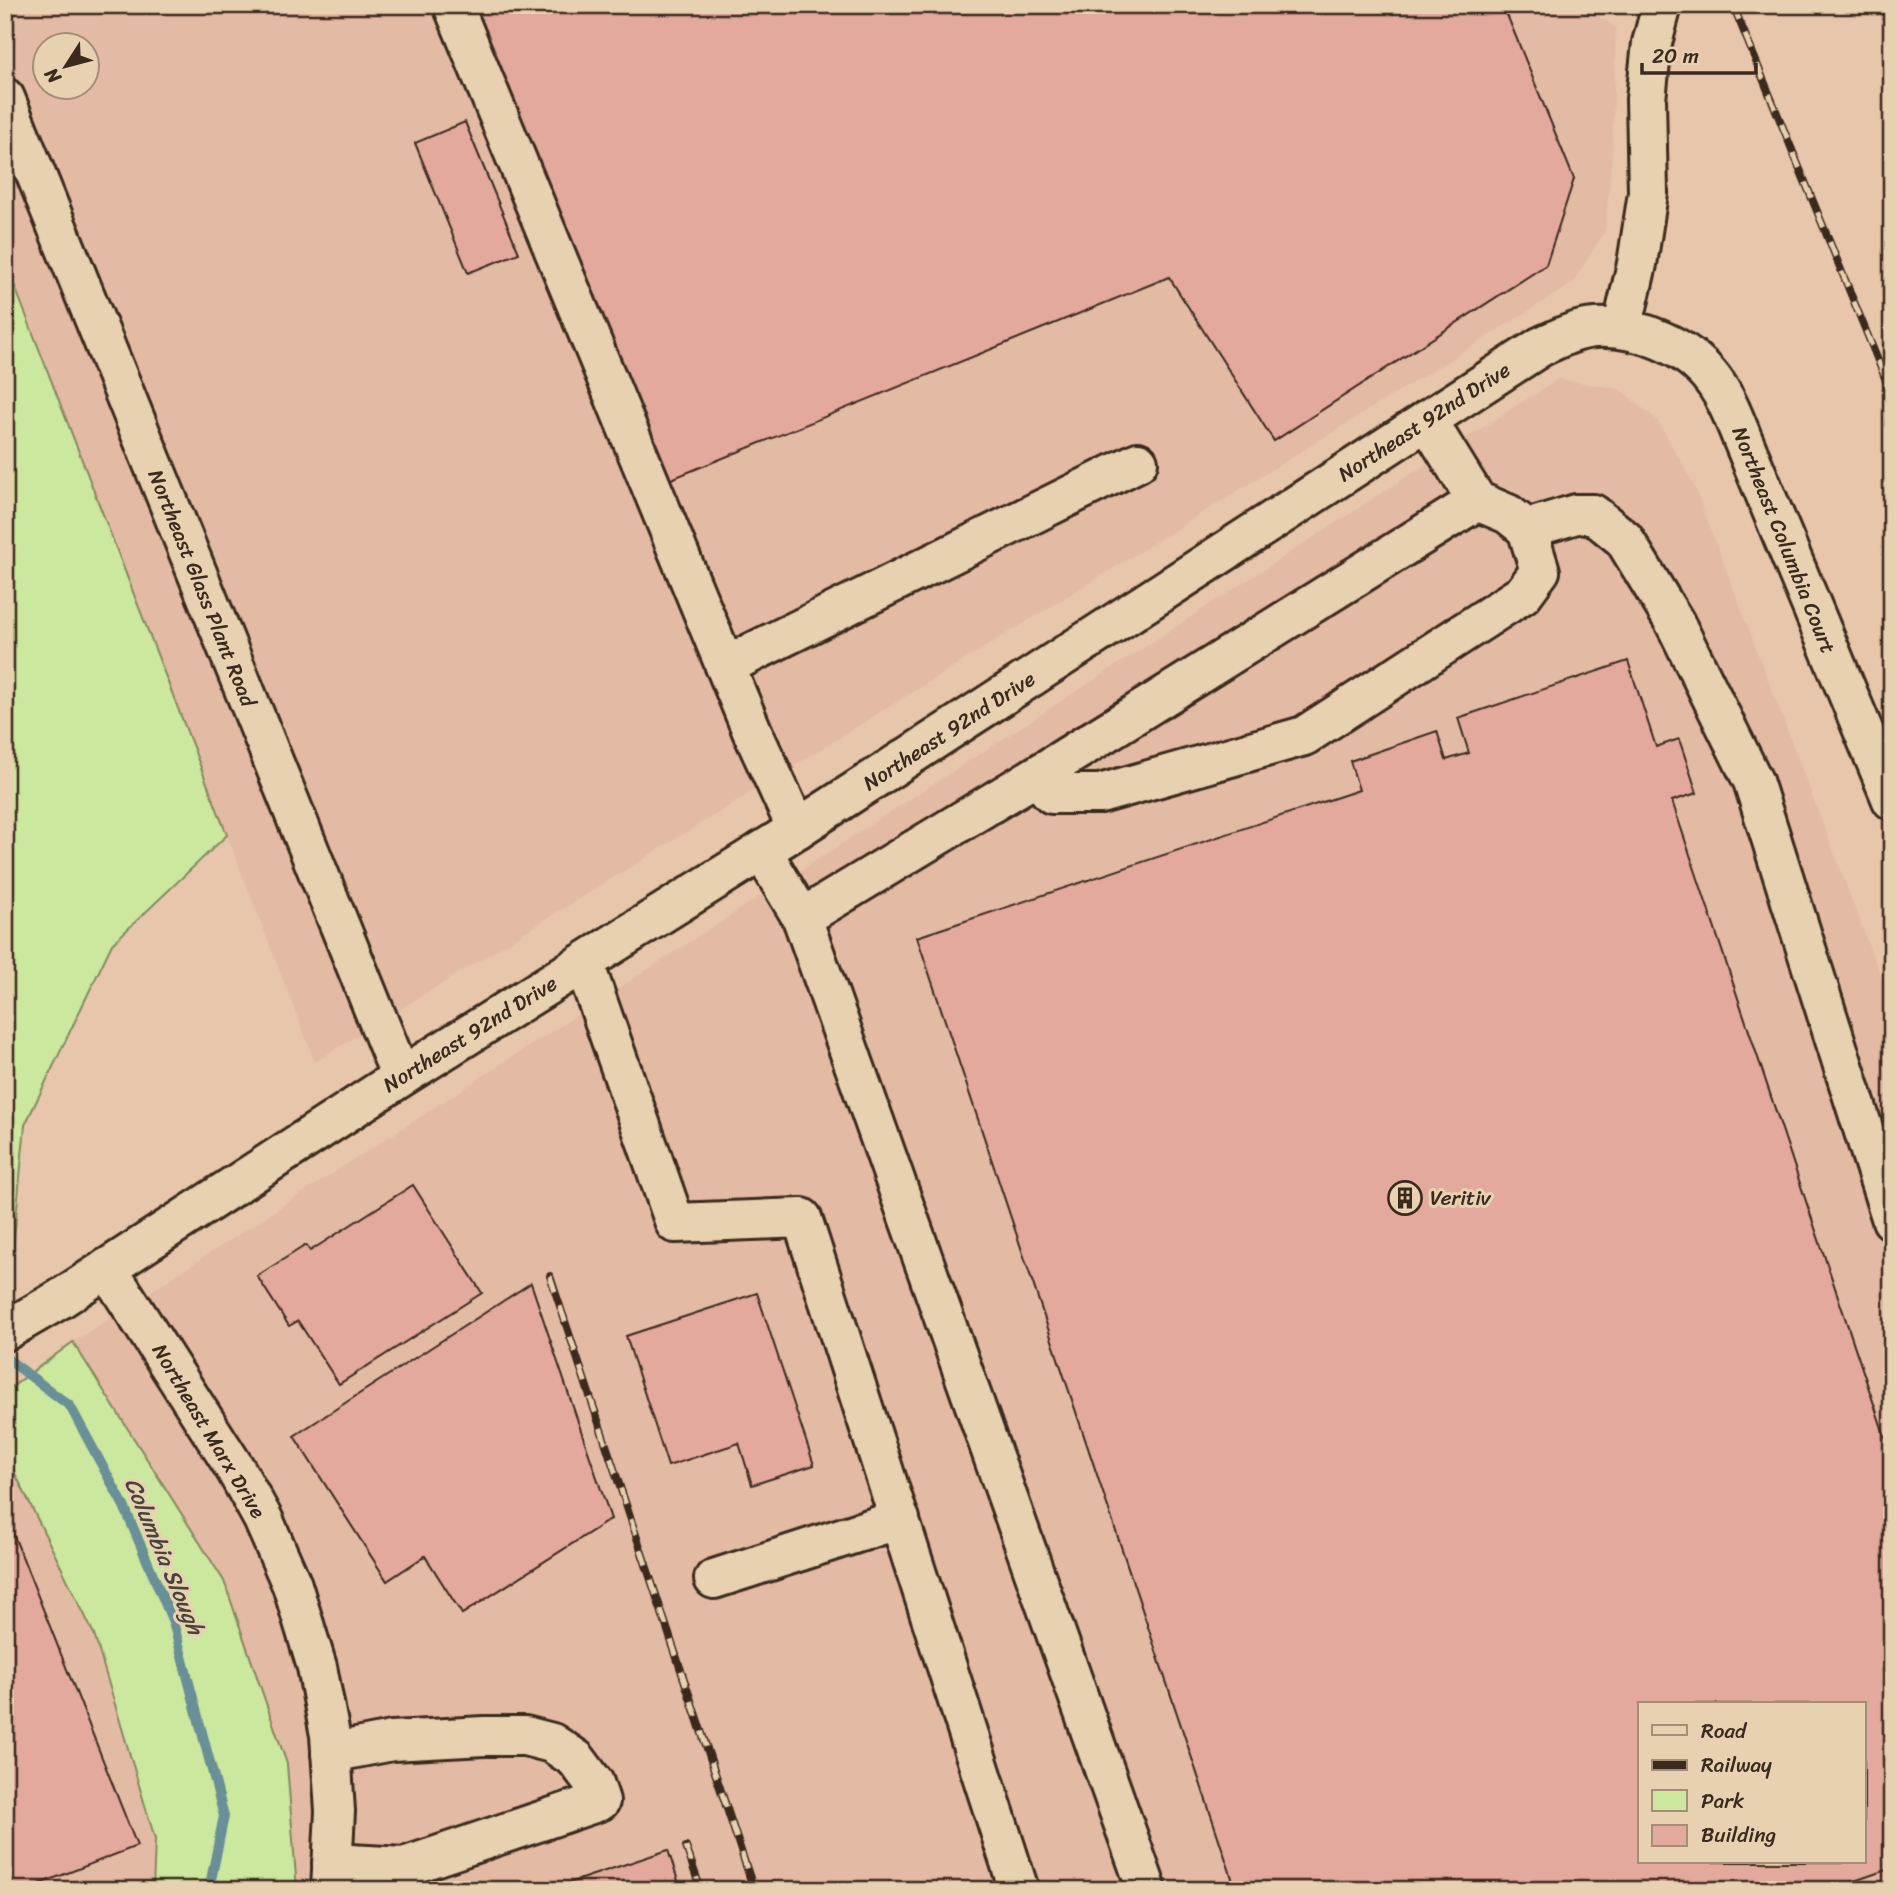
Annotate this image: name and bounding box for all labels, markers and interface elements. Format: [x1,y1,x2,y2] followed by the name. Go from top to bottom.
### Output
[32,32,102,102] north arrow
[1642,32,1755,76] scale bar
[1652,37,1699,75] text: 20 m
[35,60,70,92] text: N
[1330,351,1518,492] street label: Northeast 92nd Drive
[1721,420,1847,660] street label: Northeast Columbia Court
[137,463,268,714] street label: Northeast Glass Plant Road
[855,660,1043,801] street label: Northeast 92nd Drive
[375,965,565,1103] street label: Northeast 92nd Drive
[1386,1179,1424,1217] building icon: Veritiv
[1430,1179,1492,1217] place label: Veritiv
[141,1336,277,1526] street label: Northeast Marx Drive
[112,1471,216,1643] water label: Columbia Slough
[1638,1702,1866,1864] legend
[1701,1712,1748,1750] text: Road
[1701,1746,1772,1784] text: Railway
[1701,1782,1744,1820] text: Park
[1701,1816,1777,1854] text: Building

